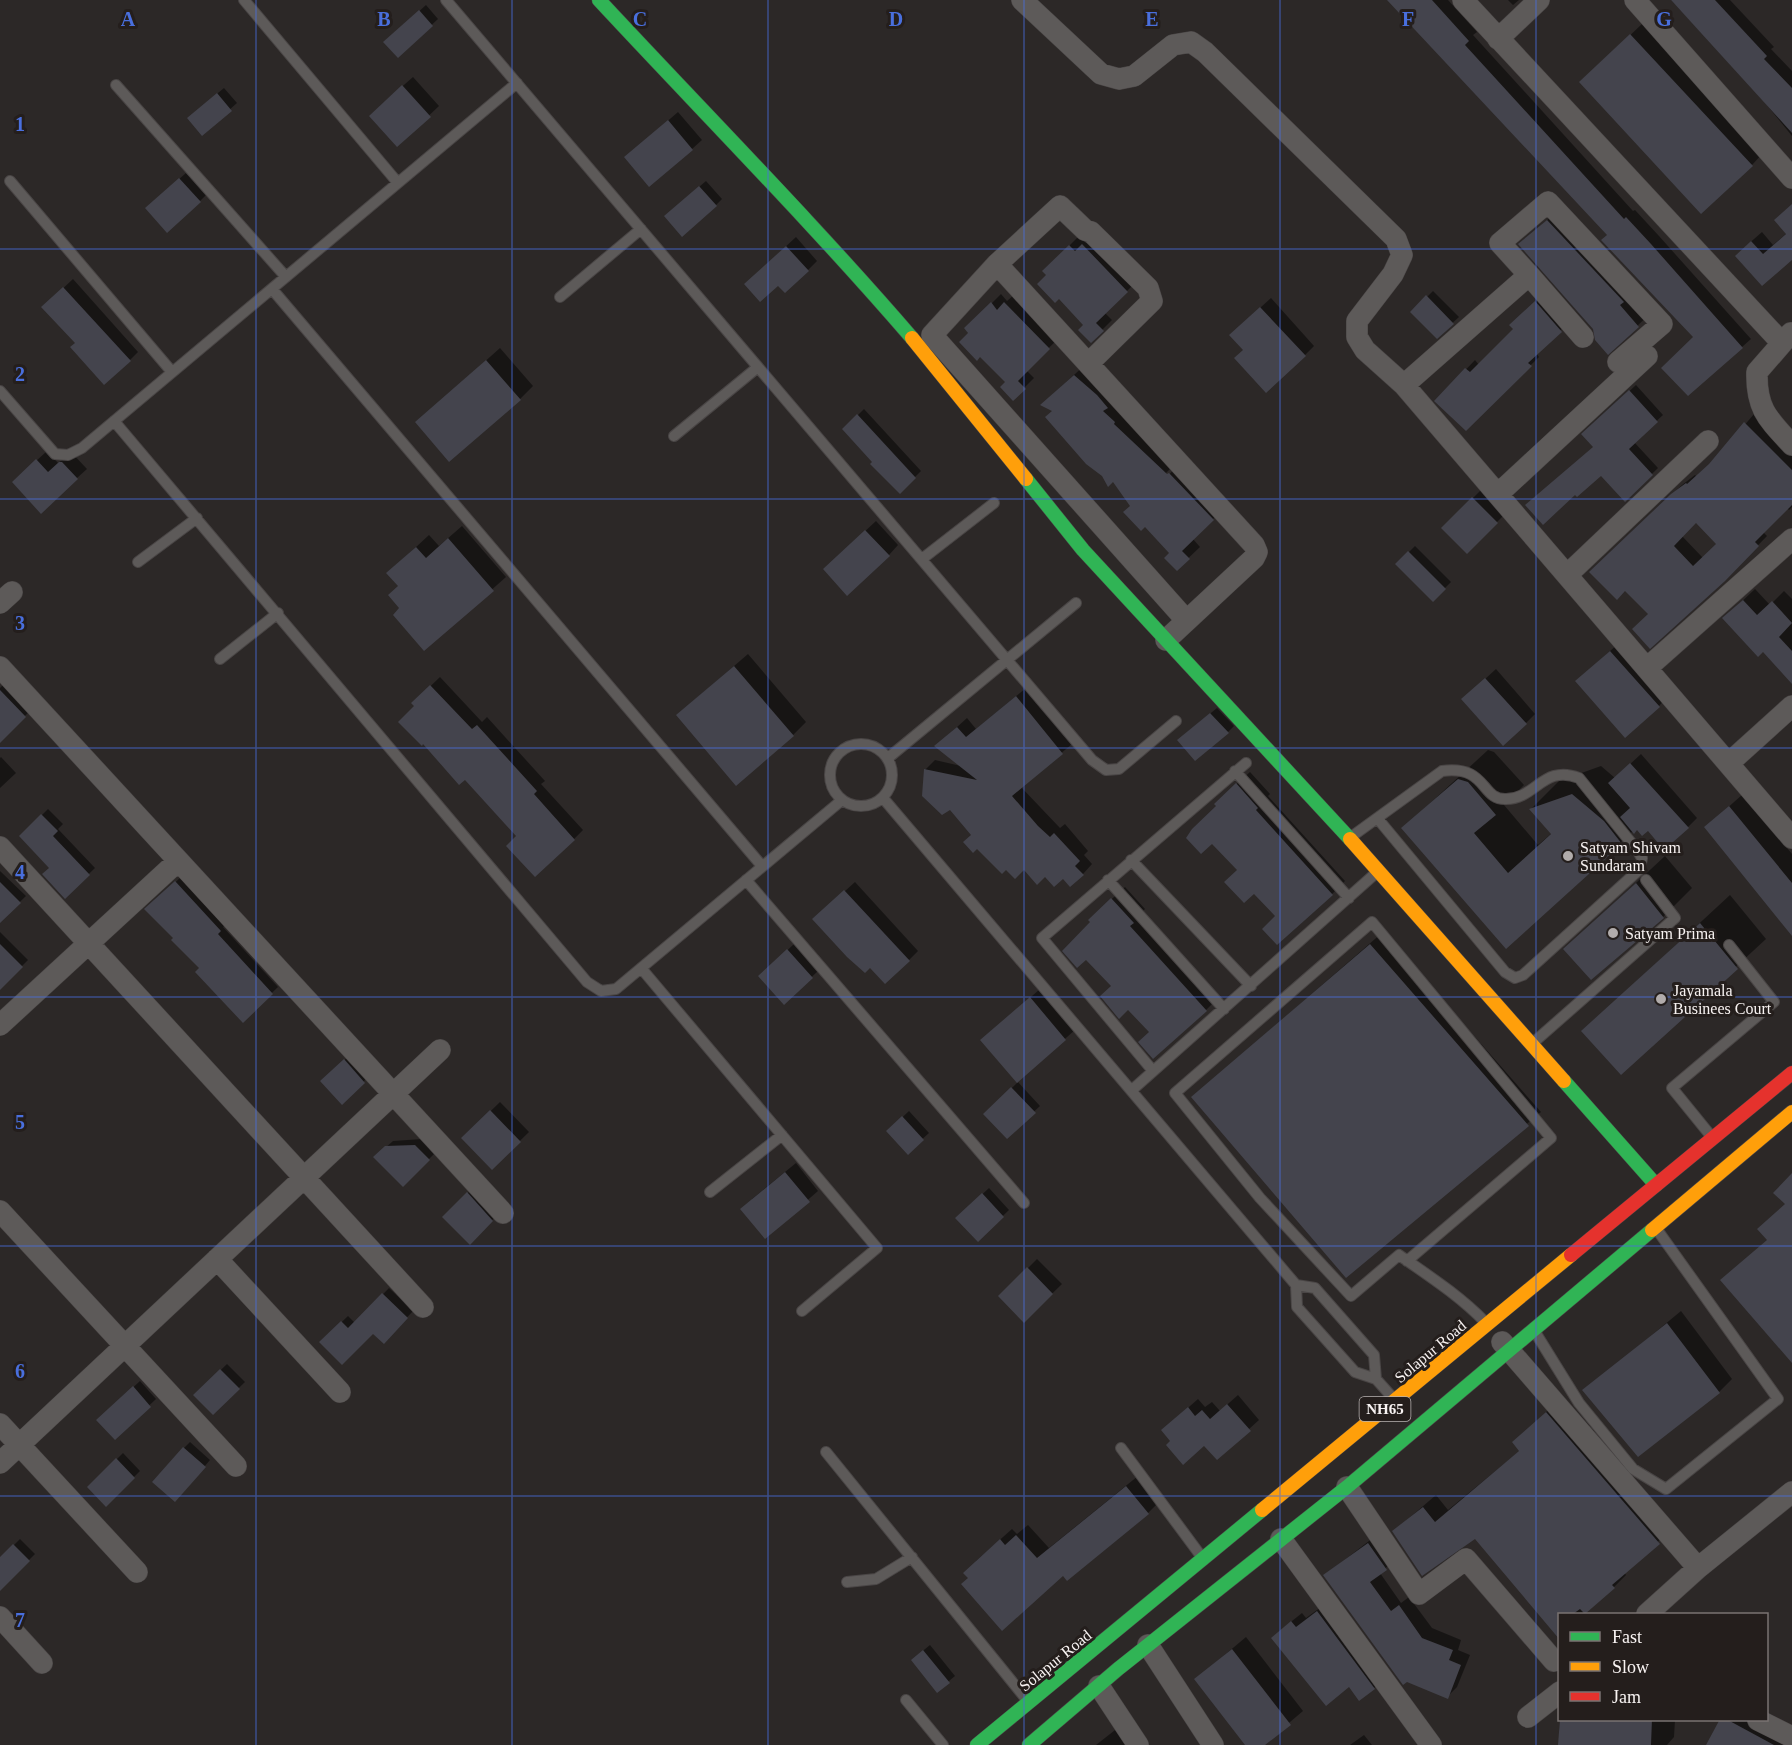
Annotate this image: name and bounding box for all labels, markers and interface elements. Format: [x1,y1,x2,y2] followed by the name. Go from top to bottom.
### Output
[121,8,136,30] text: A
[377,8,391,30] text: B
[633,8,647,30] text: C
[889,8,903,30] text: D
[1145,8,1159,30] text: E
[1402,8,1414,30] text: F
[1656,8,1672,30] text: G
[15,113,25,135] text: 1
[15,363,25,385] text: 2
[15,612,25,634] text: 3
[1580,839,1681,874] place label: Satyam Shivam Sundaram
[1561,849,1575,863] marker: Satyam Shivam Sundaram
[15,861,25,883] text: 4
[1625,925,1715,943] place label: Satyam Prima
[1606,926,1620,940] marker: Satyam Prima
[1673,982,1772,1017] place label: Jayamala Businees Court
[1654,992,1668,1006] marker: Jayamala Businees Court
[15,1111,25,1133] text: 5
[1391,1317,1470,1387] street label: Solapur Road
[15,1360,25,1382] text: 6
[1360,1397,1410,1421] road number: NH65
[15,1609,25,1631] text: 7
[1558,1613,1768,1721] legend
[1016,1626,1095,1695] street label: Solapur Road
[1612,1627,1642,1647] text: Fast
[1612,1657,1649,1677] text: Slow
[1612,1687,1641,1707] text: Jam

